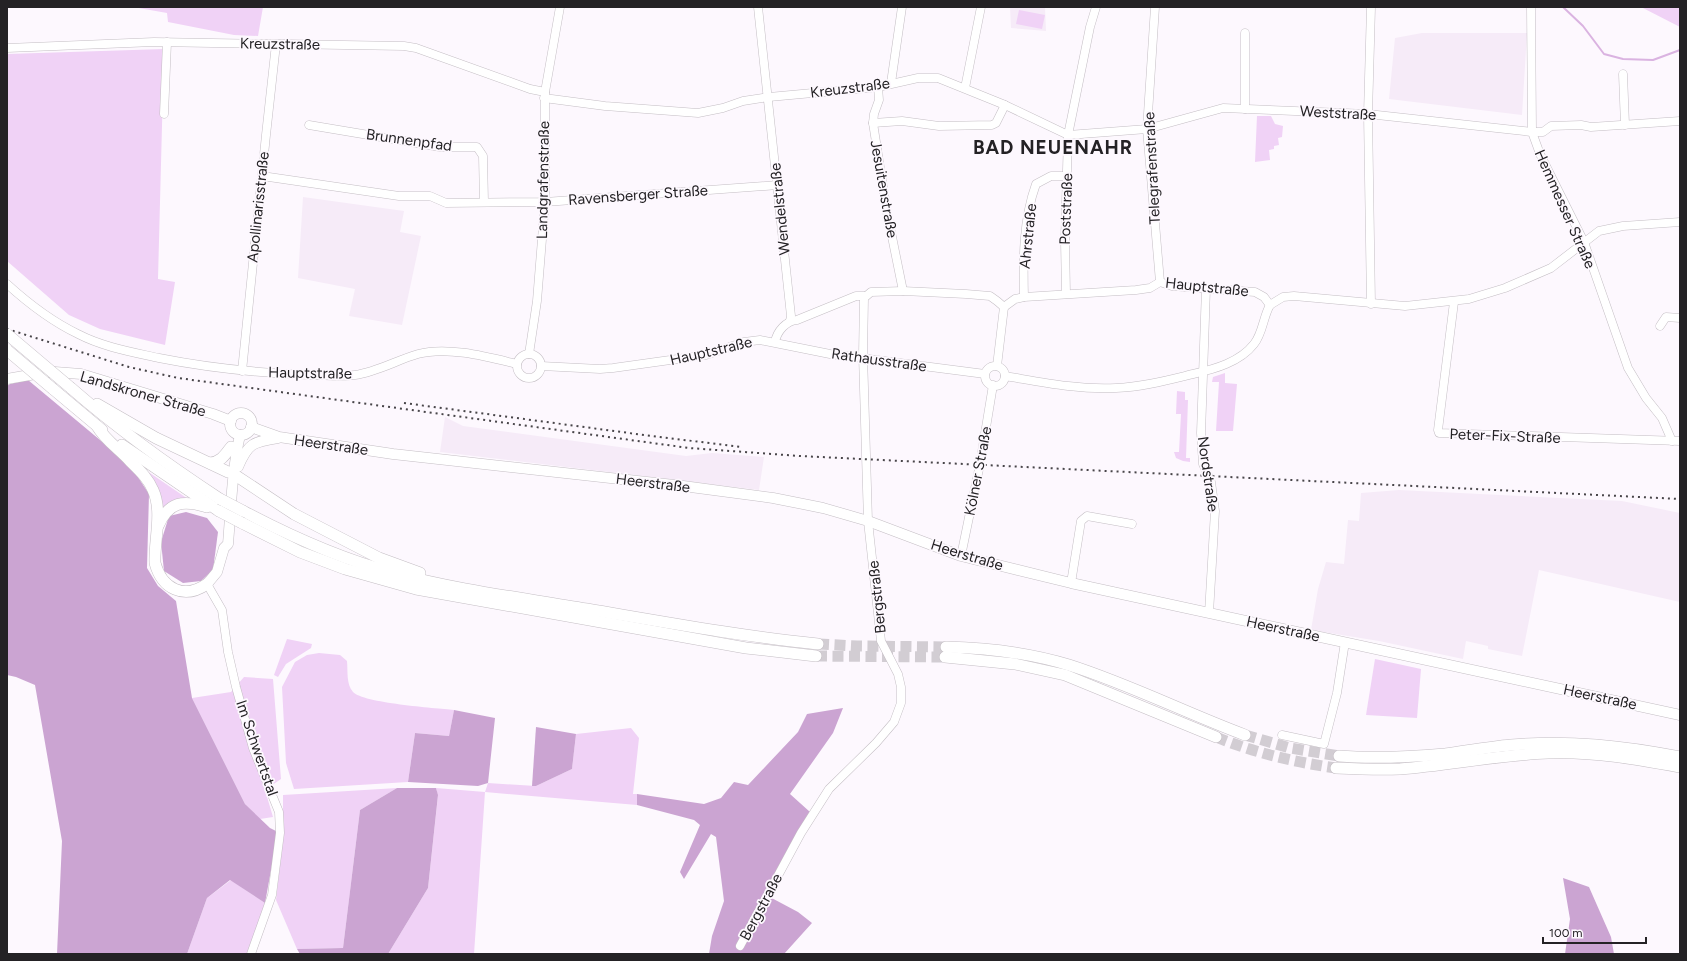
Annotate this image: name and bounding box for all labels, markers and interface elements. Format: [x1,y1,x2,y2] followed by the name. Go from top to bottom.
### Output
[240,34,320,54] street label: Kreuzstraße
[809,74,891,102] street label: Kreuzstraße
[1299,102,1377,124] street label: Weststraße
[1140,111,1164,225] street label: Telegrafenstraße
[533,121,553,239] street label: Landgrafenstraße
[365,125,453,155] street label: Brunnenpfad
[973,136,1133,159] district label: BAD NEUENAHR
[867,139,901,239] street label: Jesuitenstraße
[1531,147,1599,271] street label: Hemmesser Straße
[243,151,273,263] street label: Apollinarisstraße
[766,162,794,256] street label: Wendelstraße
[1056,173,1076,245] street label: Poststraße
[567,181,709,209] street label: Ravensberger Straße
[1016,202,1040,270] street label: Ahrstraße
[1164,274,1250,300] street label: Hauptstraße
[668,333,754,369] street label: Hauptstraße
[830,344,928,376] street label: Rathausstraße
[268,363,352,383] street label: Hauptstraße
[78,367,208,421] street label: Landskroner Straße
[961,425,995,517] street label: Kölner Straße
[1449,425,1561,447] street label: Peter-Fix-Straße
[293,431,369,459] street label: Heerstraße
[1194,435,1222,513] street label: Nordstraße
[615,470,691,496] street label: Heerstraße
[929,535,1005,575] street label: Heerstraße
[864,560,890,634] street label: Bergstraße
[1245,612,1321,646] street label: Heerstraße
[1562,680,1638,714] street label: Heerstraße
[232,698,282,798] street label: Im Schwertstal
[736,870,786,944] street label: Bergstraße
[1543,919,1646,945] scale bar
[1549,926,1583,940] text: 100 m

